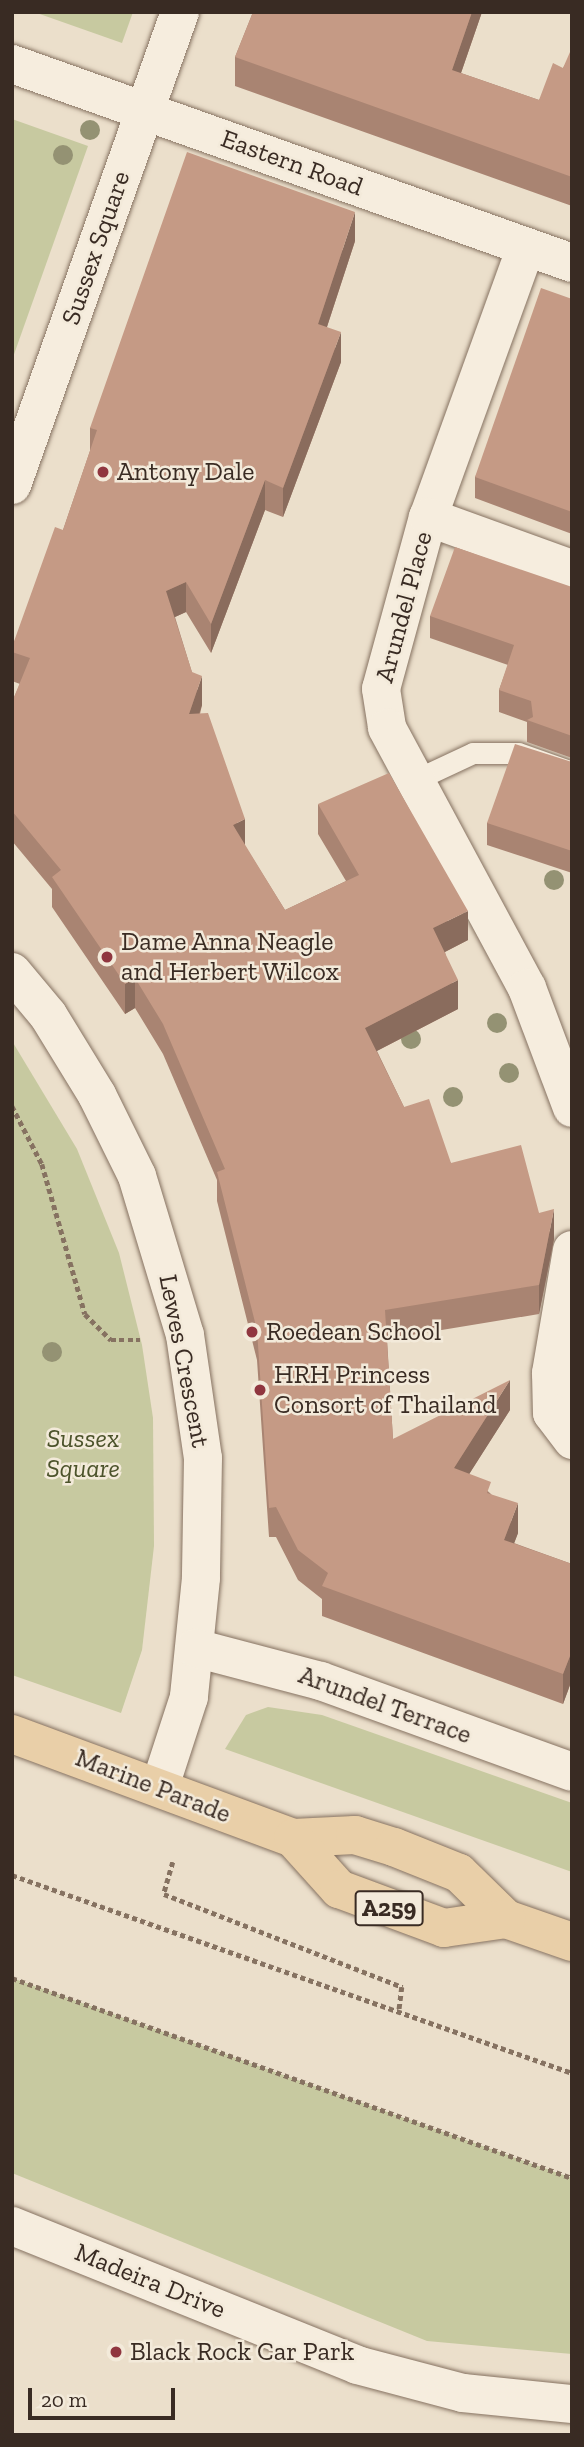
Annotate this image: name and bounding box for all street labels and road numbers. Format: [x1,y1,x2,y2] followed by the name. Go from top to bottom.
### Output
[217,123,367,203] street label: Eastern Road
[55,167,137,329] street label: Sussex Square
[369,528,439,686] street label: Arundel Place
[152,1272,216,1450] street label: Lewes Crescent
[294,1659,476,1751] street label: Arundel Terrace
[71,1742,235,1830] street label: Marine Parade
[354,1887,424,1928] road number: A259
[70,2237,230,2325] street label: Madeira Drive

